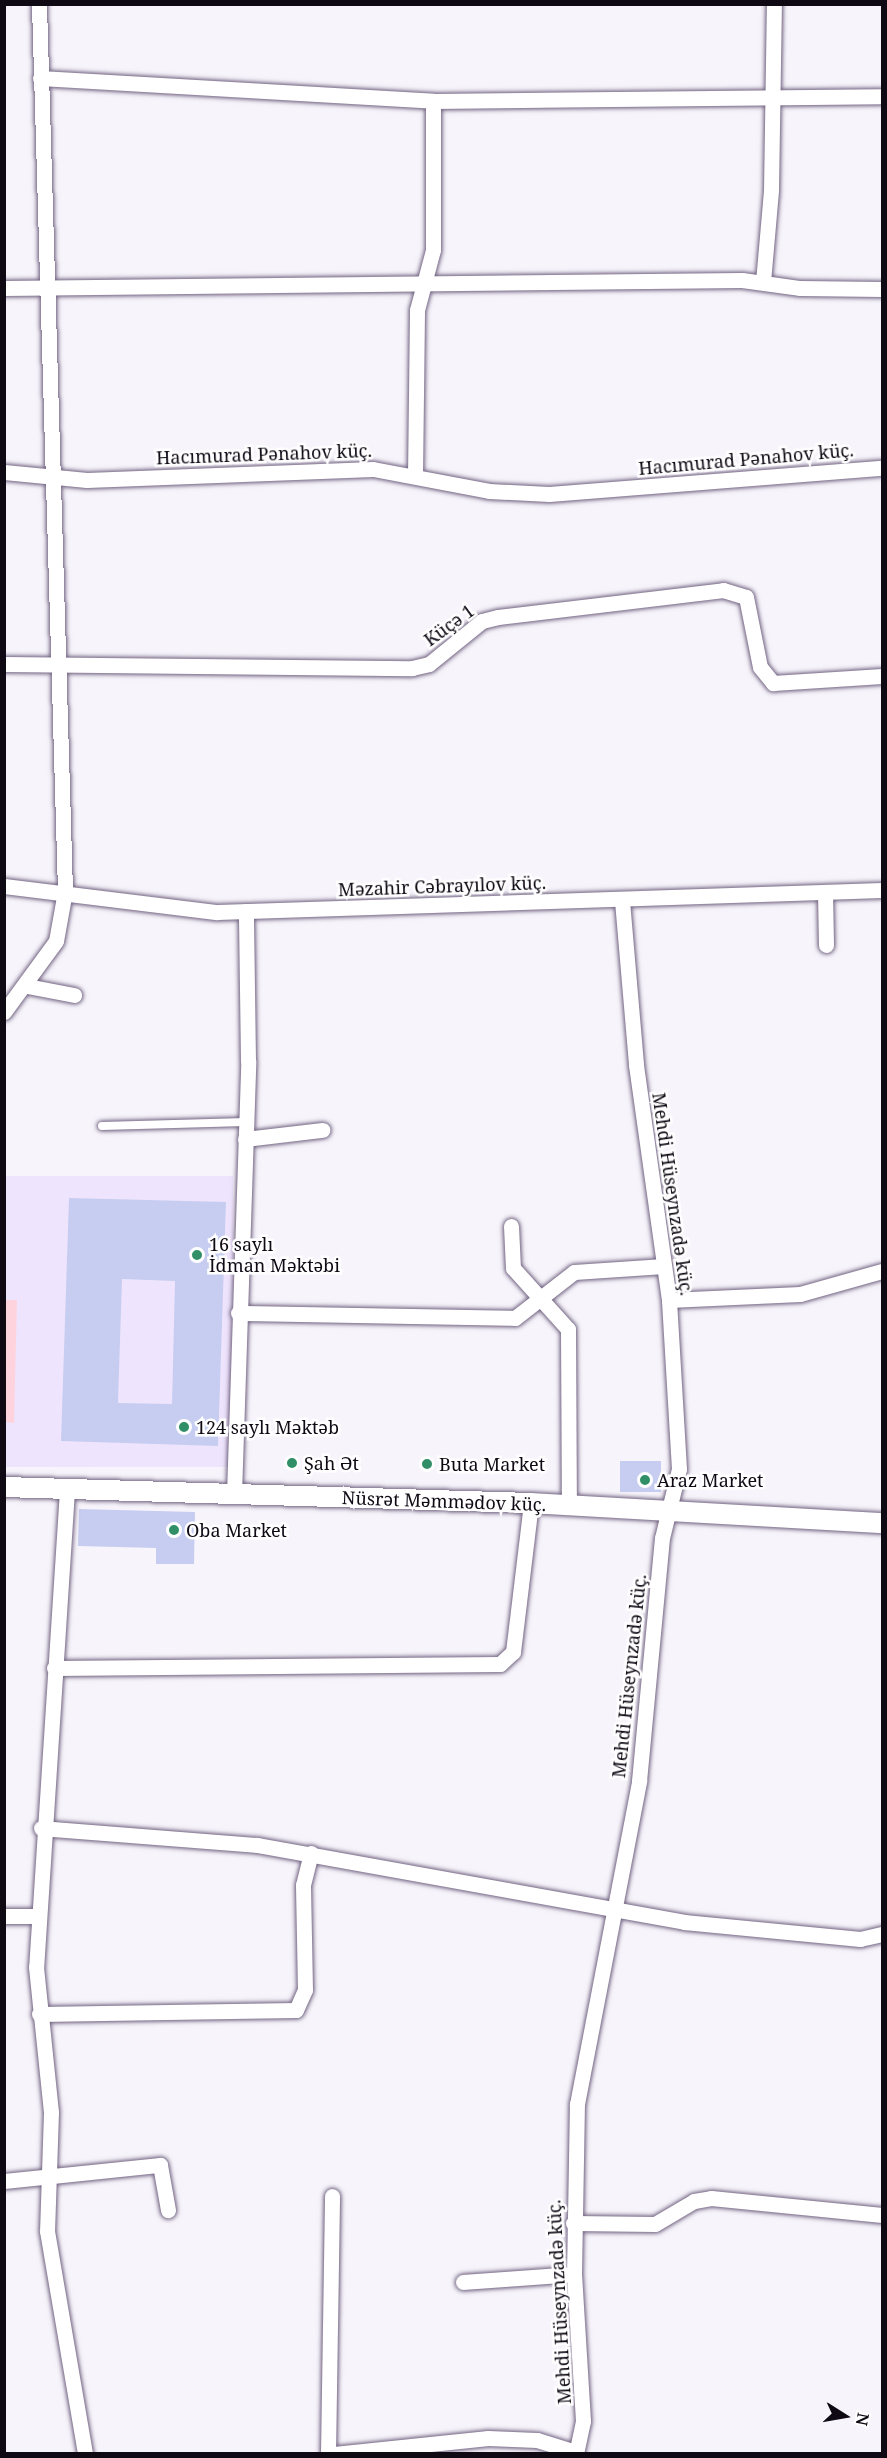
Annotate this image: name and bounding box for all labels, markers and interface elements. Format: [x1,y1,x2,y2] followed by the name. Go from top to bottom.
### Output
[156,439,372,469] street label: Hacımurad Pənahov küç.
[638,439,854,479] street label: Hacımurad Pənahov küç.
[420,600,478,650] street label: Küçə 1
[338,872,546,900] street label: Məzahir Cəbrayılov küç.
[648,1091,698,1297] street label: Mehdi Hüseynzadə küç.
[209,1234,340,1276] place label: 16 saylı İdman Məktəbi
[190,1248,204,1262] marker: 16 saylı İdman Məktəbi
[196,1416,339,1438] place label: 124 saylı Məktəb
[177,1420,191,1434] marker: 124 saylı Məktəb
[304,1452,359,1474] place label: Şah Ət
[439,1453,545,1475] place label: Buta Market
[285,1456,299,1470] marker: Şah Ət
[420,1457,434,1471] marker: Buta Market
[657,1469,763,1491] place label: Araz Market
[638,1473,652,1487] marker: Araz Market
[341,1487,547,1515] street label: Nüsrət Məmmədov küç.
[186,1519,287,1541] place label: Oba Market
[167,1523,181,1537] marker: Oba Market
[608,1573,650,1779] street label: Mehdi Hüseynzadə küç.
[543,2199,575,2405] street label: Mehdi Hüseynzadə küç.
[815,2386,875,2446] north arrow
[851,2411,875,2428] text: N

